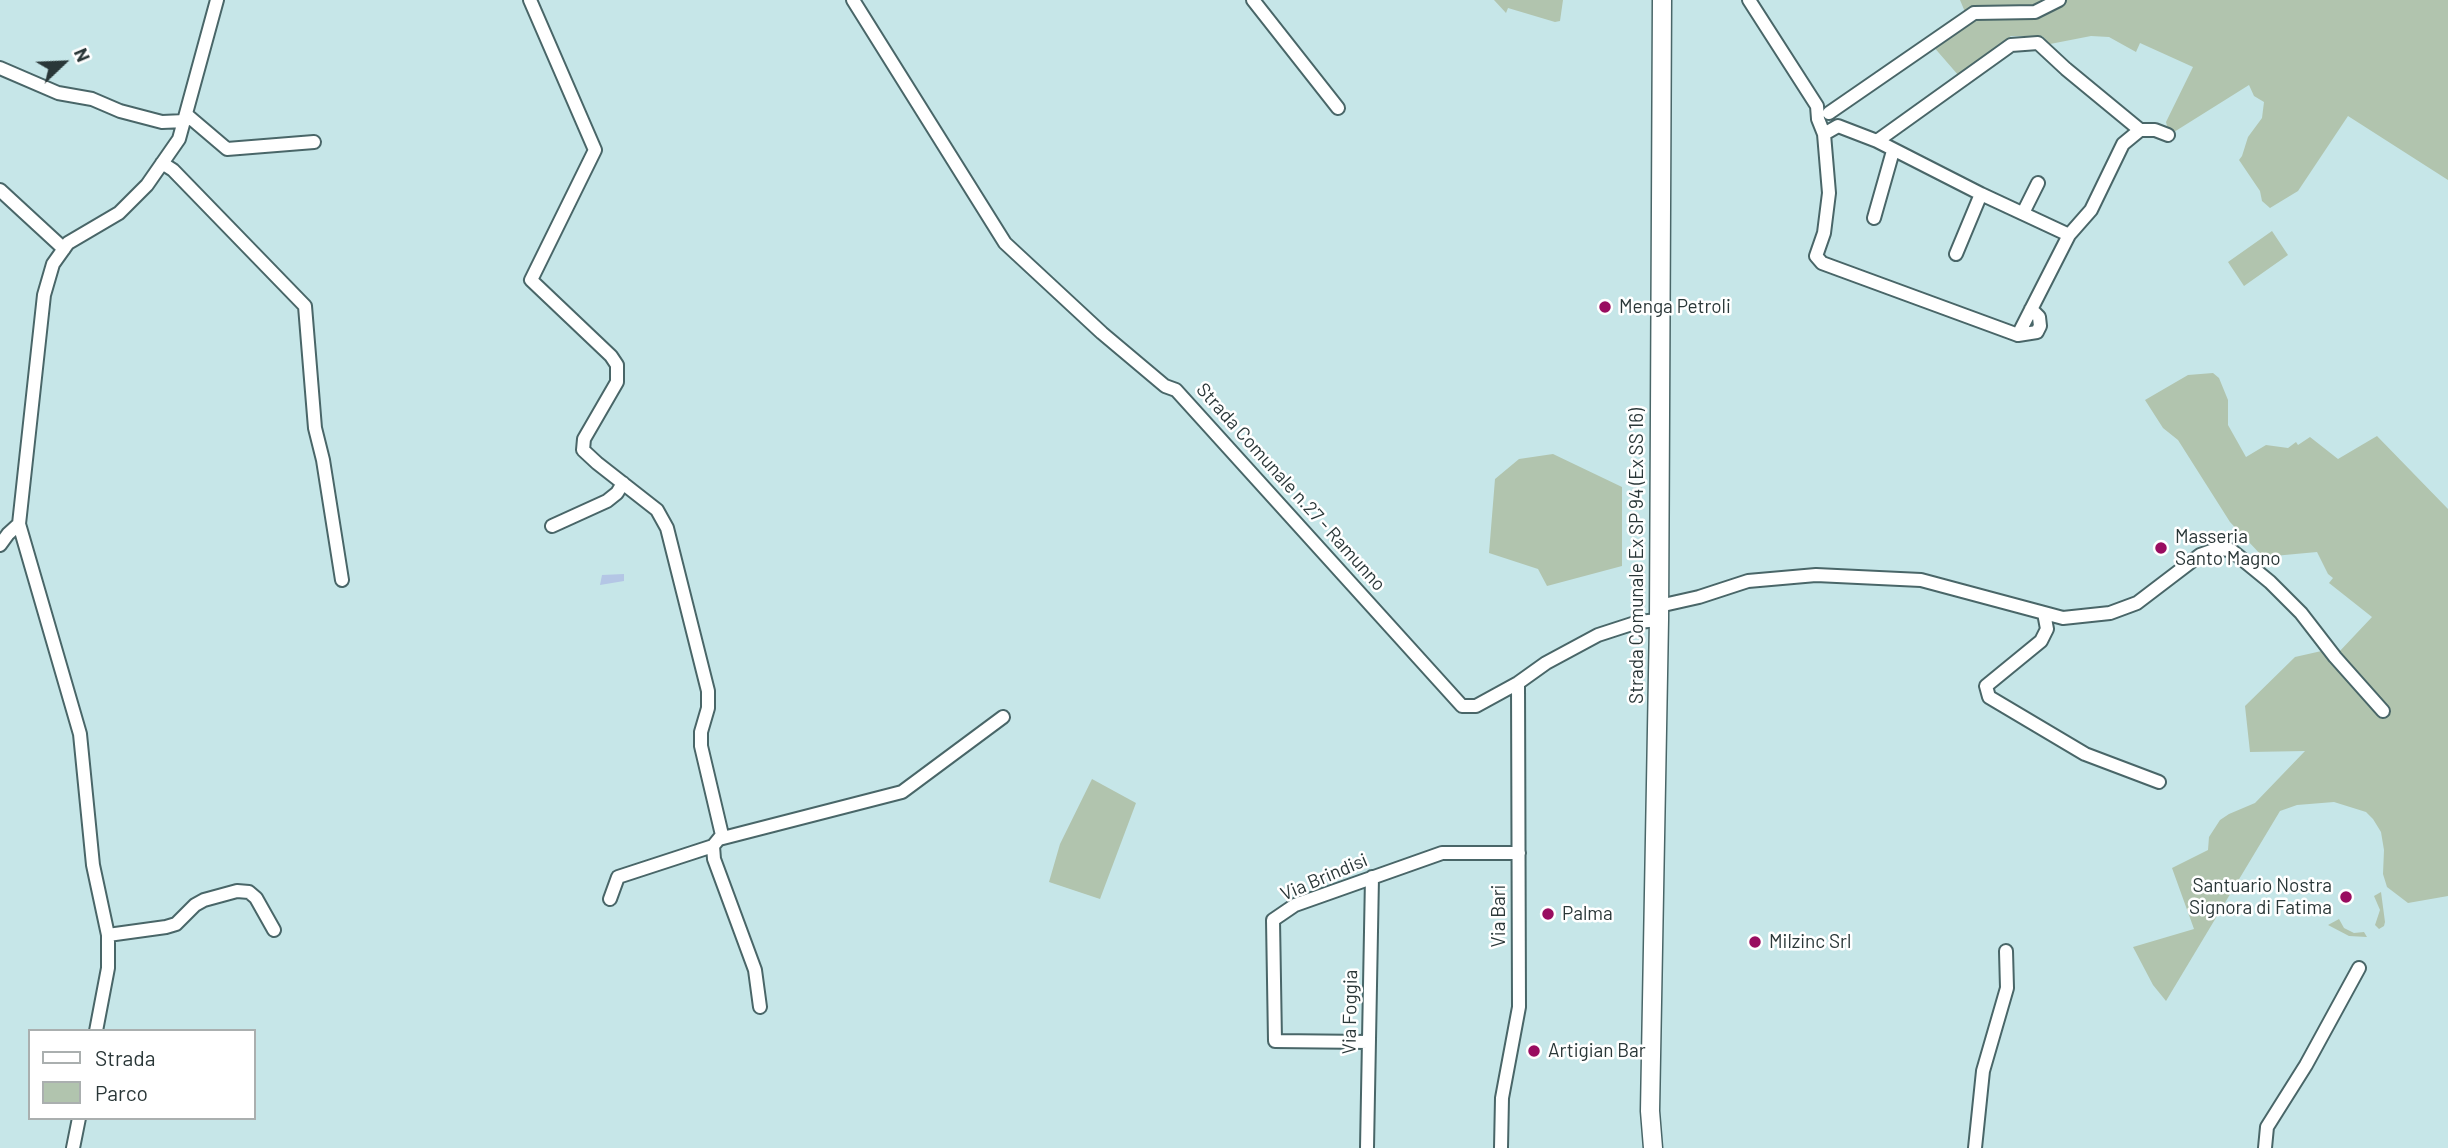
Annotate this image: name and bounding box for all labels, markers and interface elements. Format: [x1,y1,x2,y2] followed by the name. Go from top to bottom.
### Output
[28,28,98,98] north arrow
[70,44,96,65] text: N
[1619,296,1731,318] place label: Menga Petroli
[1597,299,1613,315] marker: Menga Petroli
[1192,378,1390,596] street label: Strada Comunale n.27 - Ramunno
[1626,408,1648,704] street label: Strada Comunale Ex SP 94 (Ex SS 16)
[2175,526,2281,570] place label: Masseria Santo Magno
[2153,540,2169,556] marker: Masseria Santo Magno
[1277,848,1371,906] street label: Via Brindisi
[2189,875,2332,919] place label: Santuario Nostra Signora di Fatima
[1488,885,1510,947] street label: Via Bari
[2338,889,2354,905] marker: Santuario Nostra Signora di Fatima
[1562,903,1613,925] place label: Palma
[1540,906,1556,922] marker: Palma
[1769,931,1851,953] place label: Milzinc Srl
[1747,934,1763,950] marker: Milzinc Srl
[1338,969,1362,1055] street label: Via Foggia
[28,1029,256,1120] legend
[1548,1040,1646,1062] place label: Artigian Bar
[1526,1043,1542,1059] marker: Artigian Bar
[95,1045,155,1070] text: Strada
[95,1080,148,1105] text: Parco

